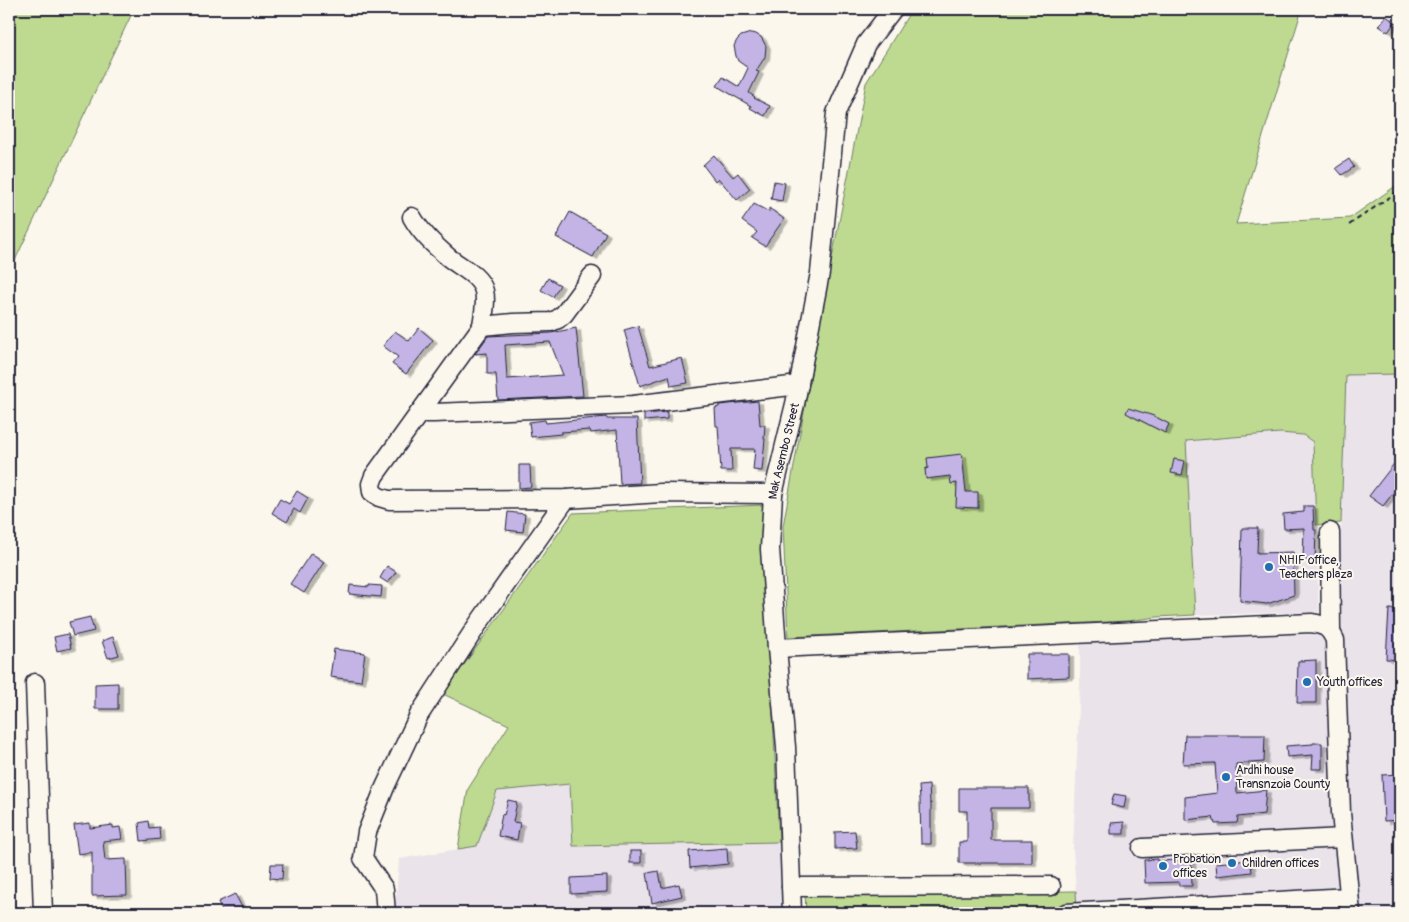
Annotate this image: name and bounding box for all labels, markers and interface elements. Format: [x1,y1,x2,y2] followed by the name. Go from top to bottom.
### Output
[766,401,803,500] street label: Mak Asembo Street
[1279,553,1353,582] place label: NHIF office, Teachers plaza
[1263,561,1275,573] marker: NHIF office, Teachers plaza
[1316,675,1383,690] place label: Youth offices
[1301,676,1313,688] marker: Youth offices
[1236,763,1330,792] place label: Ardhi house Transnzoia County
[1220,771,1232,783] marker: Ardhi house Transnzoia County
[1173,852,1221,881] place label: Probation offices
[1242,856,1320,871] place label: Children offices
[1226,857,1238,869] marker: Children offices
[1157,860,1169,872] marker: Probation offices

